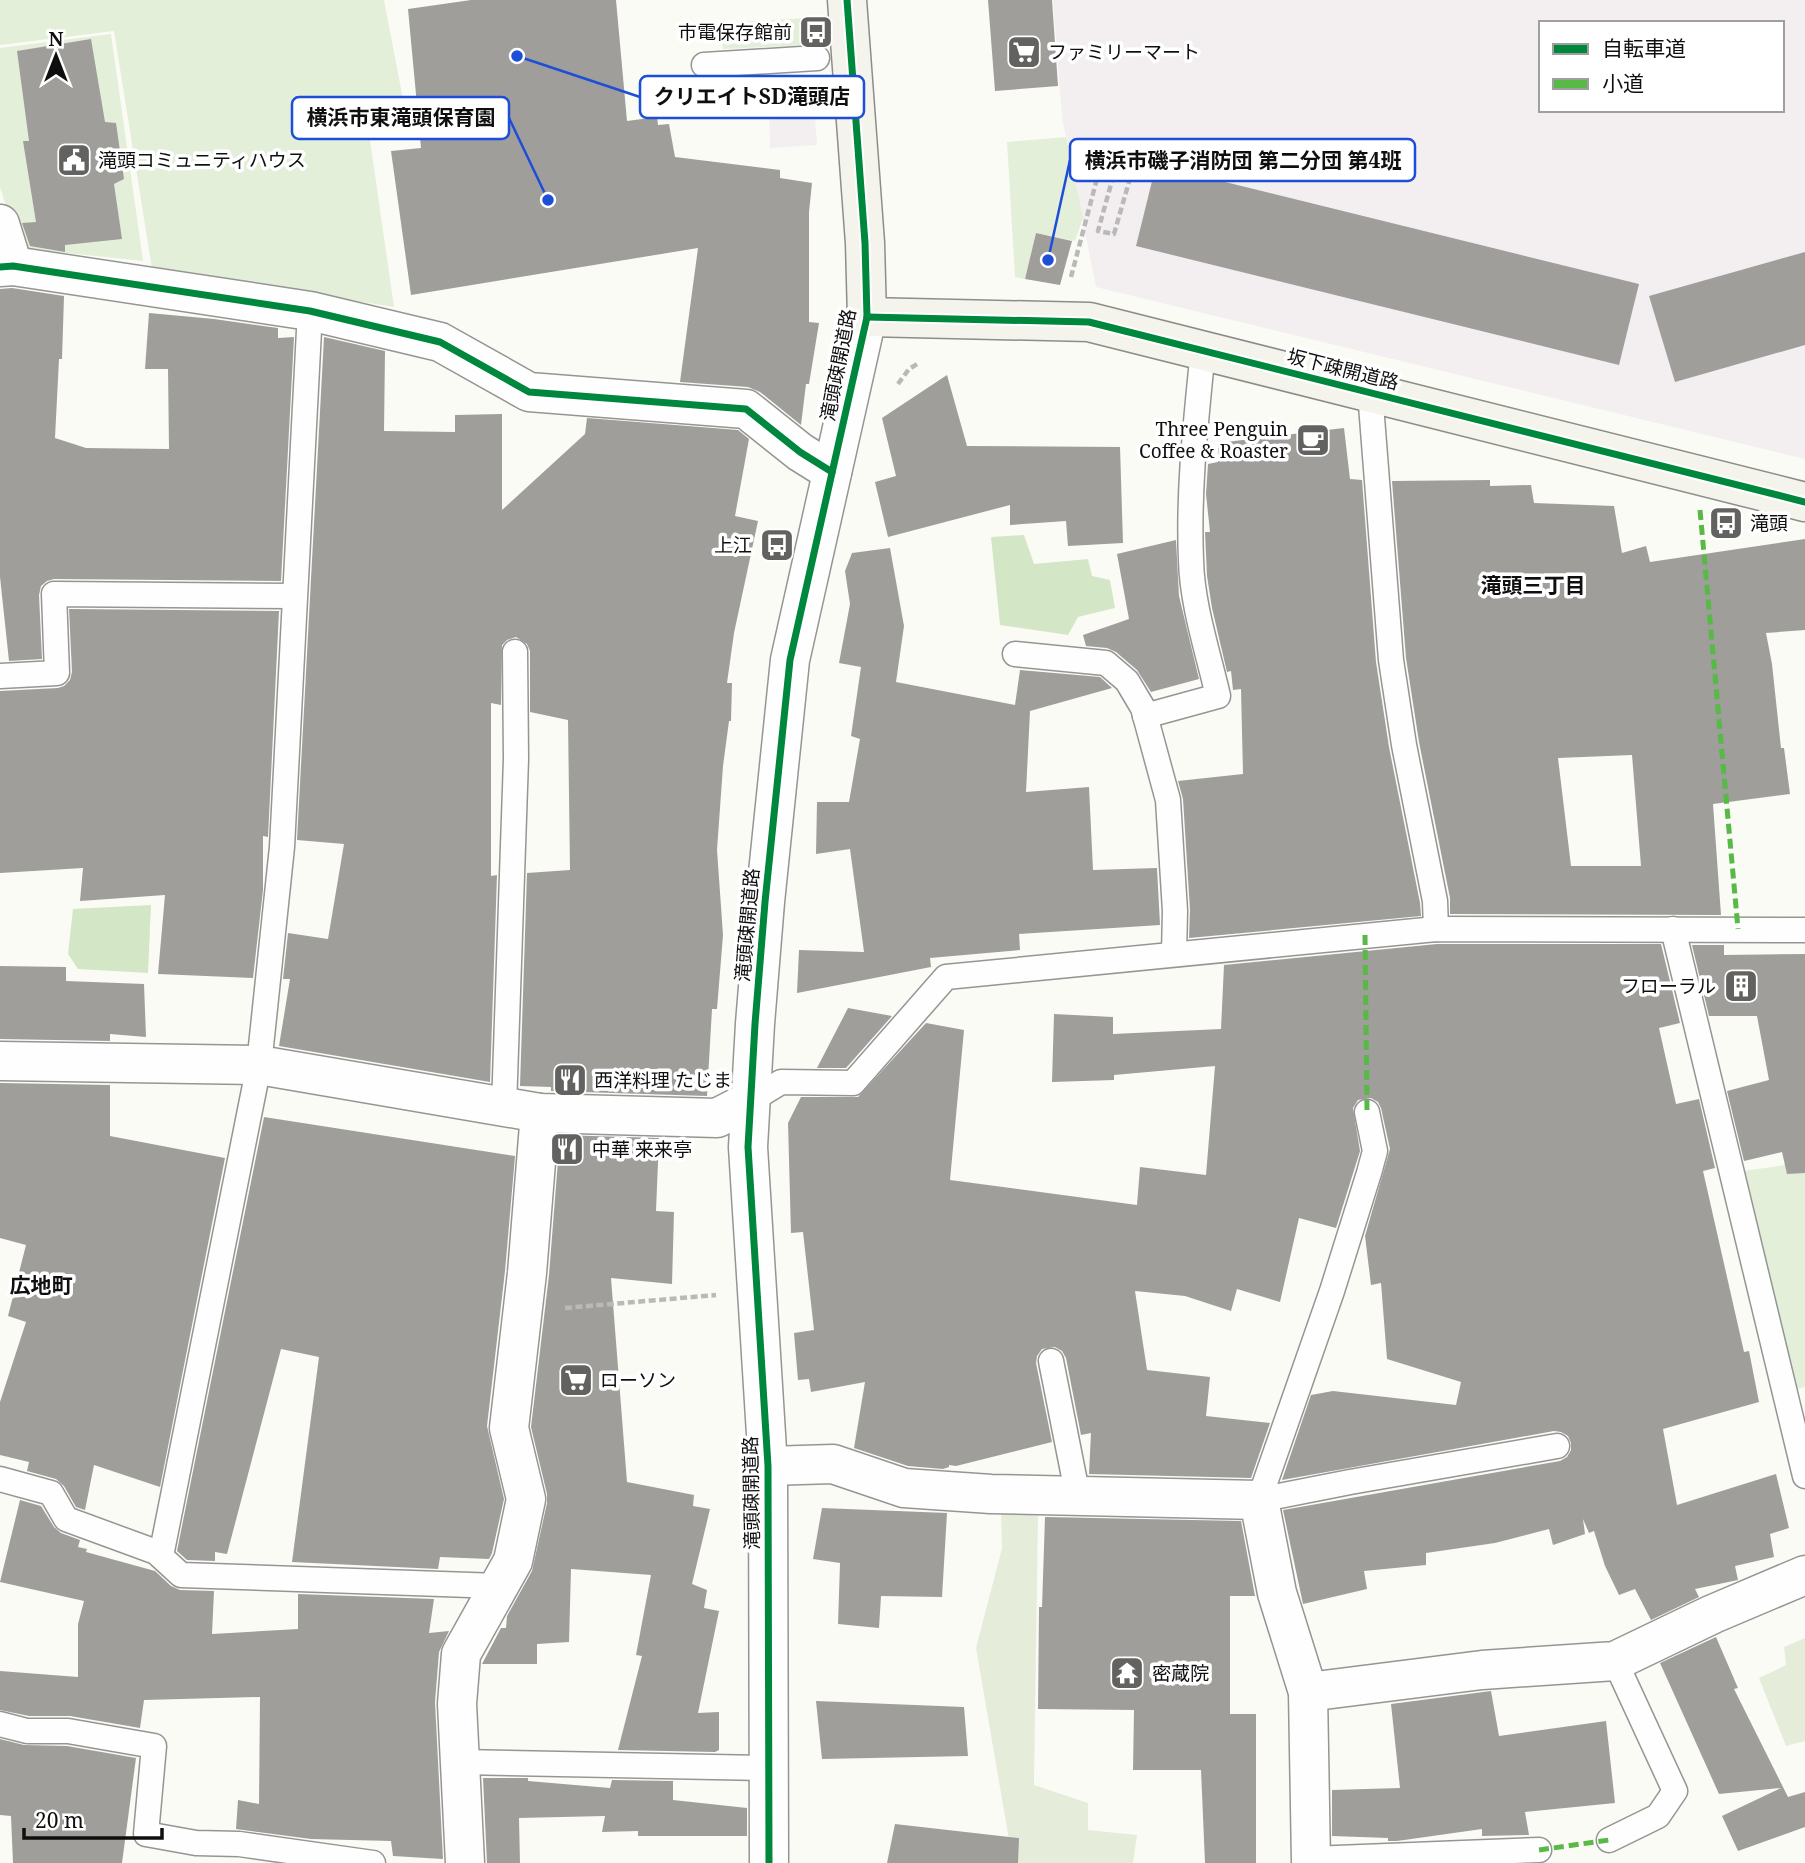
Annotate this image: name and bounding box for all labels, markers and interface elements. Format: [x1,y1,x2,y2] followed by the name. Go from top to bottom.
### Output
[797,13,835,51] bus stop icon: 市電保存館前
[678,19,792,45] place label: 市電保存館前
[21,21,91,91] north arrow
[1539,21,1784,112] legend
[49,26,64,52] text: N
[1005,33,1043,71] supermarket icon: ファミリーマート
[1602,34,1686,62] text: 自転車道
[1048,39,1200,65] place label: ファミリーマート
[1602,69,1644,97] text: 小道
[640,76,864,118] callout: クリエイトSD滝頭店
[654,82,850,110] text: クリエイトSD滝頭店
[292,97,509,139] callout: 横浜市東滝頭保育園
[307,103,496,131] text: 横浜市東滝頭保育園
[1070,139,1415,181] callout: 横浜市磯子消防団 第二分団 第4班
[55,141,93,179] public building icon: 滝頭コミュニティハウス
[1085,146,1401,174] text: 横浜市磯子消防団 第二分団 第4班
[98,147,306,173] place label: 滝頭コミュニティハウス
[814,307,862,423] street label: 滝頭疎開道路
[1285,343,1401,395] street label: 坂下疎開道路
[1139,416,1288,464] place label: Three Penguin Coffee & Roaster
[1294,421,1332,459] cafe icon: Three Penguin Coffee & Roaster
[1707,504,1745,542] bus stop icon: 滝頭
[1750,510,1788,536] place label: 滝頭
[758,526,796,564] bus stop icon: 上江
[714,532,752,558] place label: 上江
[1481,571,1586,599] district label: 滝頭三丁目
[729,867,765,983] street label: 滝頭疎開道路
[1722,967,1760,1005] building icon: フローラル
[1621,973,1716,999] place label: フローラル
[551,1061,589,1099] restaurant icon: 西洋料理 たじま
[594,1067,732,1093] place label: 西洋料理 たじま
[548,1130,586,1168] restaurant icon: 中華 来来亭
[592,1136,692,1162] place label: 中華 来来亭
[10,1271,73,1299] district label: 広地町
[557,1361,595,1399] supermarket icon: ローソン
[600,1367,676,1393] place label: ローソン
[737,1436,765,1550] street label: 滝頭疎開道路
[1108,1654,1146,1692] temple icon: 密蔵院
[1152,1660,1209,1686] place label: 密蔵院
[24,1797,163,1841] scale bar
[35,1806,84,1834] text: 20 m

